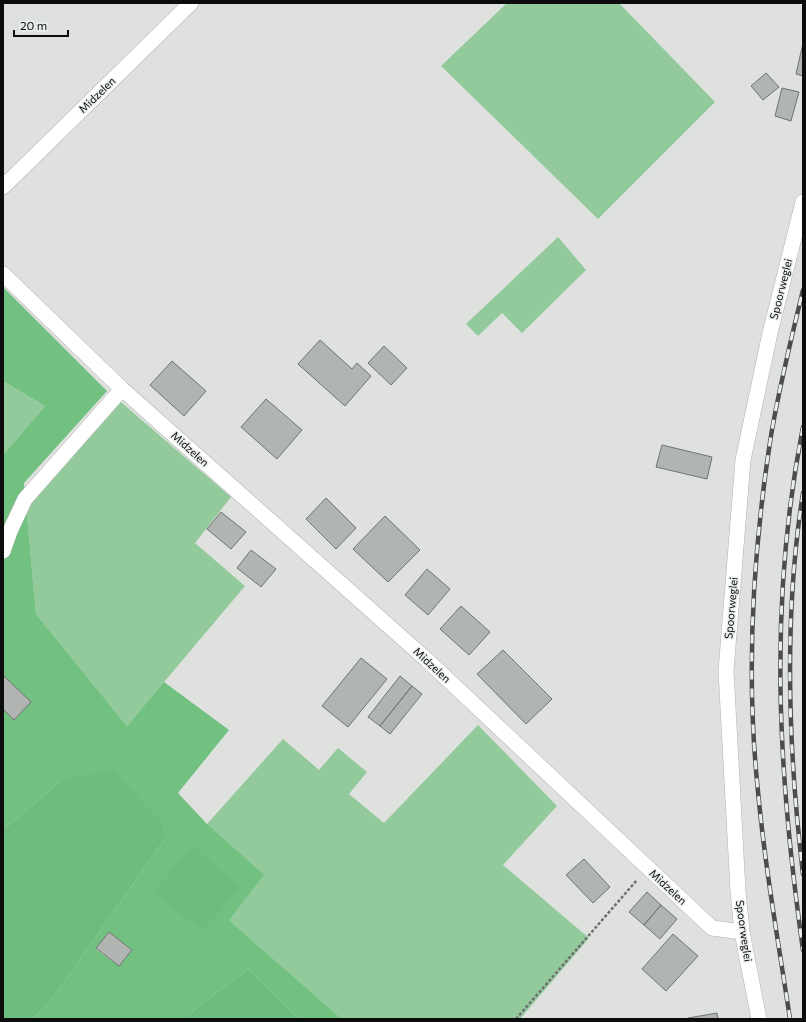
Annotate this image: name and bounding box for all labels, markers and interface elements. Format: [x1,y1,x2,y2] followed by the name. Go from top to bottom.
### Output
[14,12,68,38] scale bar
[20,18,47,32] text: 20 m
[76,74,118,115] street label: Midzelen
[767,257,794,321] street label: Spoorweglei
[169,428,212,469] street label: Midzelen
[721,576,740,640] street label: Spoorweglei
[411,644,454,685] street label: Midzelen
[647,866,690,907] street label: Midzelen
[734,899,755,963] street label: Spoorweglei

